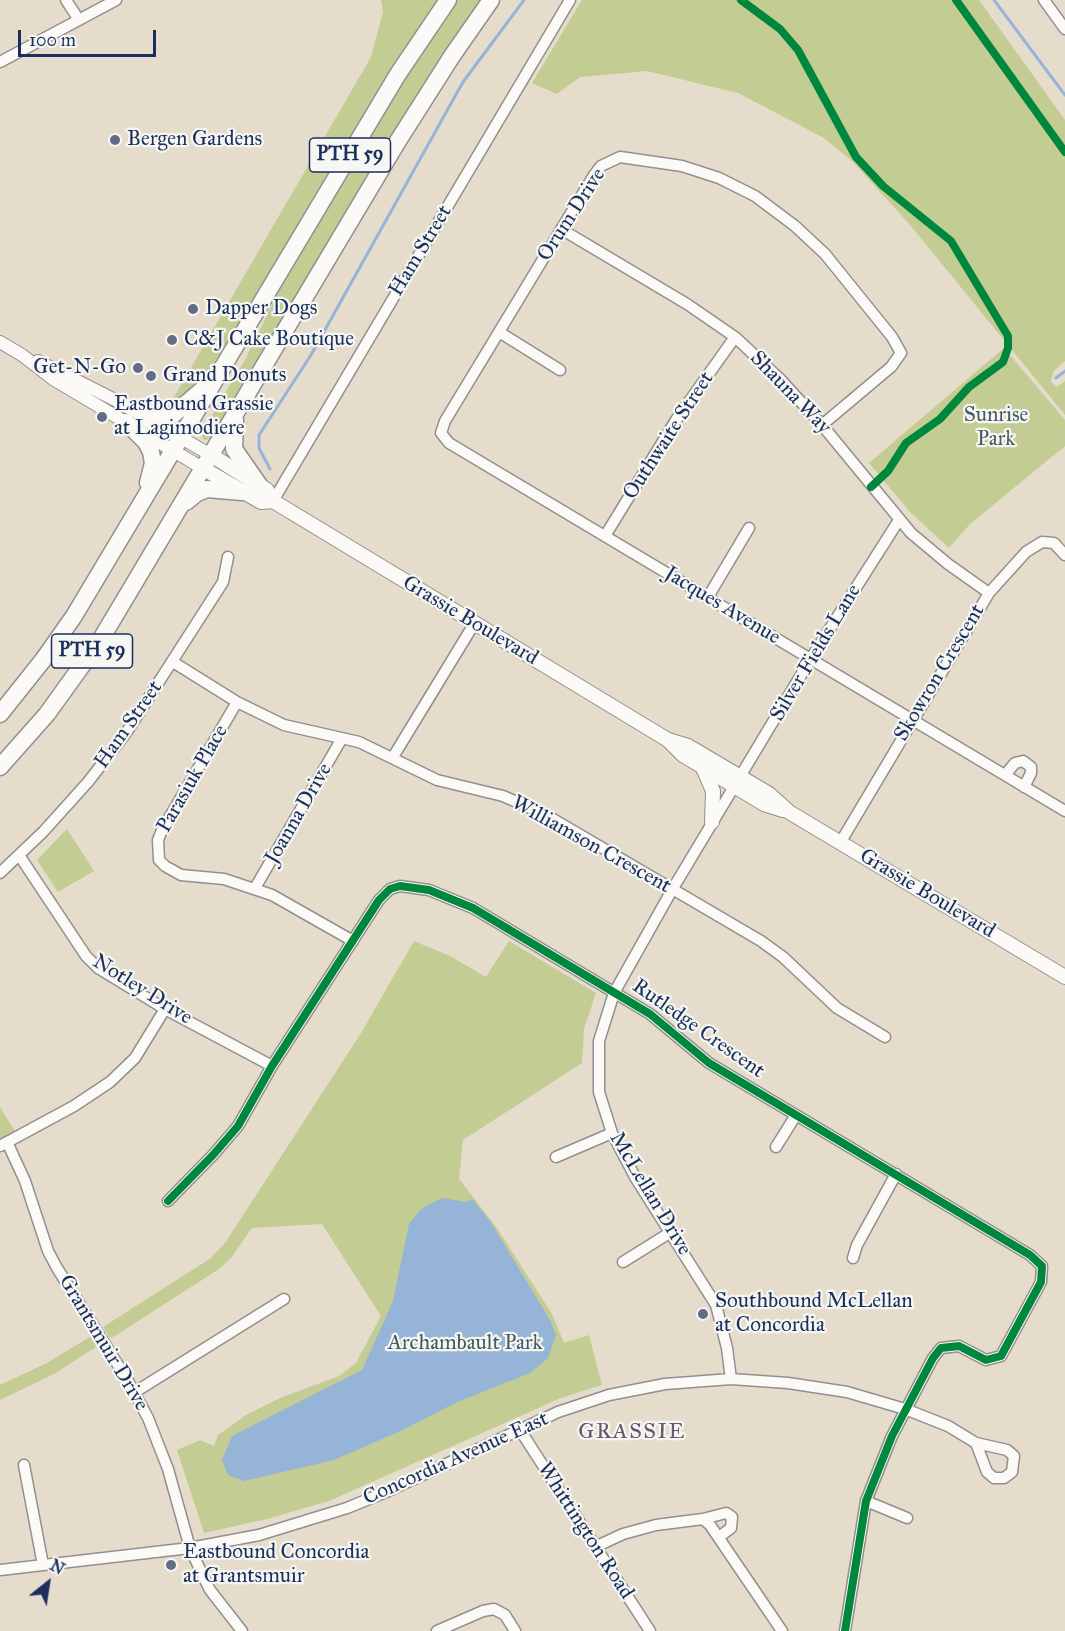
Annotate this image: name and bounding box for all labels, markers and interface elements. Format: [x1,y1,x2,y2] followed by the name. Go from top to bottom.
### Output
[21,18,159,56] scale bar
[29,29,76,51] text: 100 m
[127,127,262,153] place label: Bergen Gardens
[108,133,122,147] marker: Bergen Gardens
[310,138,391,172] road number: PTH 59
[533,164,611,266] street label: Orum Drive
[384,201,458,301] street label: Ham Street
[205,296,317,322] place label: Dapper Dogs
[186,302,200,316] marker: Dapper Dogs
[184,327,354,353] place label: C&J Cake Boutique
[165,333,179,347] marker: C&J Cake Boutique
[744,346,836,440] street label: Shauna Way
[33,355,126,381] place label: Get-N-Go
[131,361,145,375] marker: Get-N-Go
[163,363,286,389] place label: Grand Donuts
[618,367,720,505] street label: Outhwaite Street
[144,369,158,383] marker: Grand Donuts
[114,392,273,442] place label: Eastbound Grassie at Lagimodiere
[964,403,1028,453] park label: Sunrise Park
[95,410,109,424] marker: Eastbound Grassie at Lagimodiere
[659,561,785,651] street label: Jacques Avenue
[398,571,542,671] street label: Grassie Boulevard
[765,580,867,726] street label: Silver Fields Lane
[889,600,991,746] street label: Skowron Crescent
[52,634,132,668] road number: PTH 59
[90,676,168,774] street label: Ham Street
[152,721,234,837] street label: Parasiuk Place
[260,759,338,869] street label: Joanna Drive
[507,791,675,899] street label: Williamson Crescent
[855,844,999,944] street label: Grassie Boulevard
[88,949,196,1031] street label: Notley Drive
[627,974,769,1084] street label: Rutledge Crescent
[603,1128,697,1260] street label: McLellan Drive
[53,1271,153,1415] street label: Grantsmuir Drive
[715,1289,913,1339] place label: Southbound McLellan at Concordia
[696,1307,710,1321] marker: Southbound McLellan at Concordia
[388,1331,542,1357] park label: Archambault Park
[360,1407,552,1511] street label: Concordia Avenue East
[578,1420,686,1446] district label: GRASSIE
[531,1458,639,1604] street label: Whittington Road
[183,1540,369,1590] place label: Eastbound Concordia at Grantsmuir
[18,1553,78,1613] north arrow
[47,1555,68,1579] text: N
[164,1558,178,1572] marker: Eastbound Concordia at Grantsmuir

